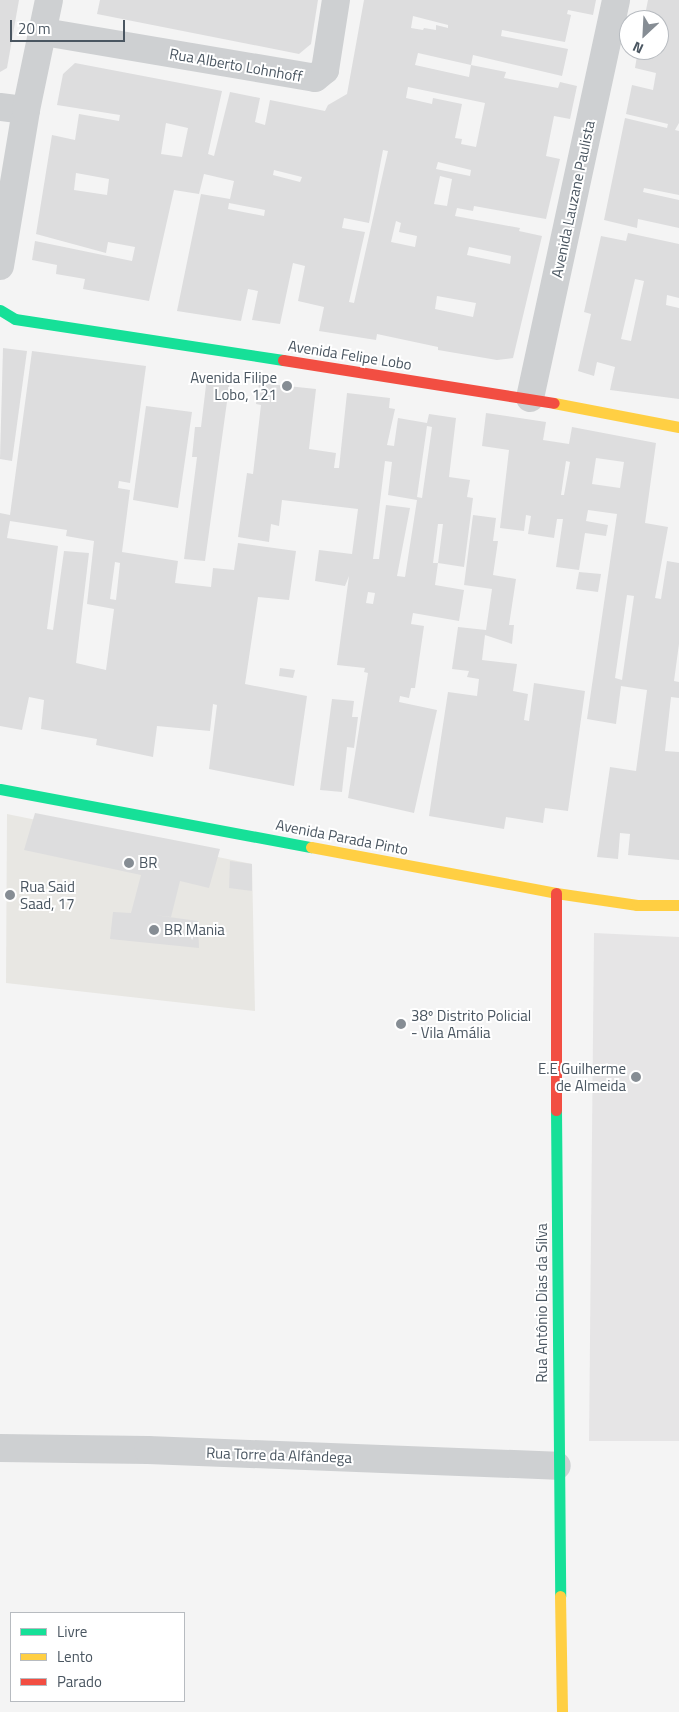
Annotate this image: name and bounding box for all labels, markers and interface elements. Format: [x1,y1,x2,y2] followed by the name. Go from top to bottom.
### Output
[12,10,128,42] scale bar
[619,10,669,60] north arrow
[18,17,51,40] text: 20 m
[629,37,647,60] text: N
[168,44,304,86] street label: Rua Alberto Lohnhoff
[548,119,598,279] street label: Avenida Lauzane Paulista
[287,336,413,374] street label: Avenida Felipe Lobo
[190,368,277,403] place label: Avenida Filipe Lobo, 121
[281,380,293,392] marker: Avenida Filipe Lobo, 121
[274,815,410,859] street label: Avenida Parada Pinto
[139,854,157,872] place label: BR
[123,857,135,869] marker: BR
[20,877,75,912] place label: Rua Said Saad, 17
[4,889,16,901] marker: Rua Said Saad, 17
[164,921,225,939] place label: BR Mania
[148,924,160,936] marker: BR Mania
[411,1006,531,1041] place label: 38º Distrito Policial - Vila Amália
[395,1018,407,1030] marker: 38º Distrito Policial - Vila Amália
[538,1059,626,1094] place label: E.E Guilherme de Almeida
[630,1071,642,1083] marker: E.E Guilherme de Almeida
[533,1223,551,1383] street label: Rua Antônio Dias da Silva
[206,1443,352,1467] street label: Rua Torre da Alfândega
[10,1612,185,1702] legend
[57,1620,87,1643] text: Livre
[57,1645,93,1668] text: Lento
[57,1670,102,1693] text: Parado

